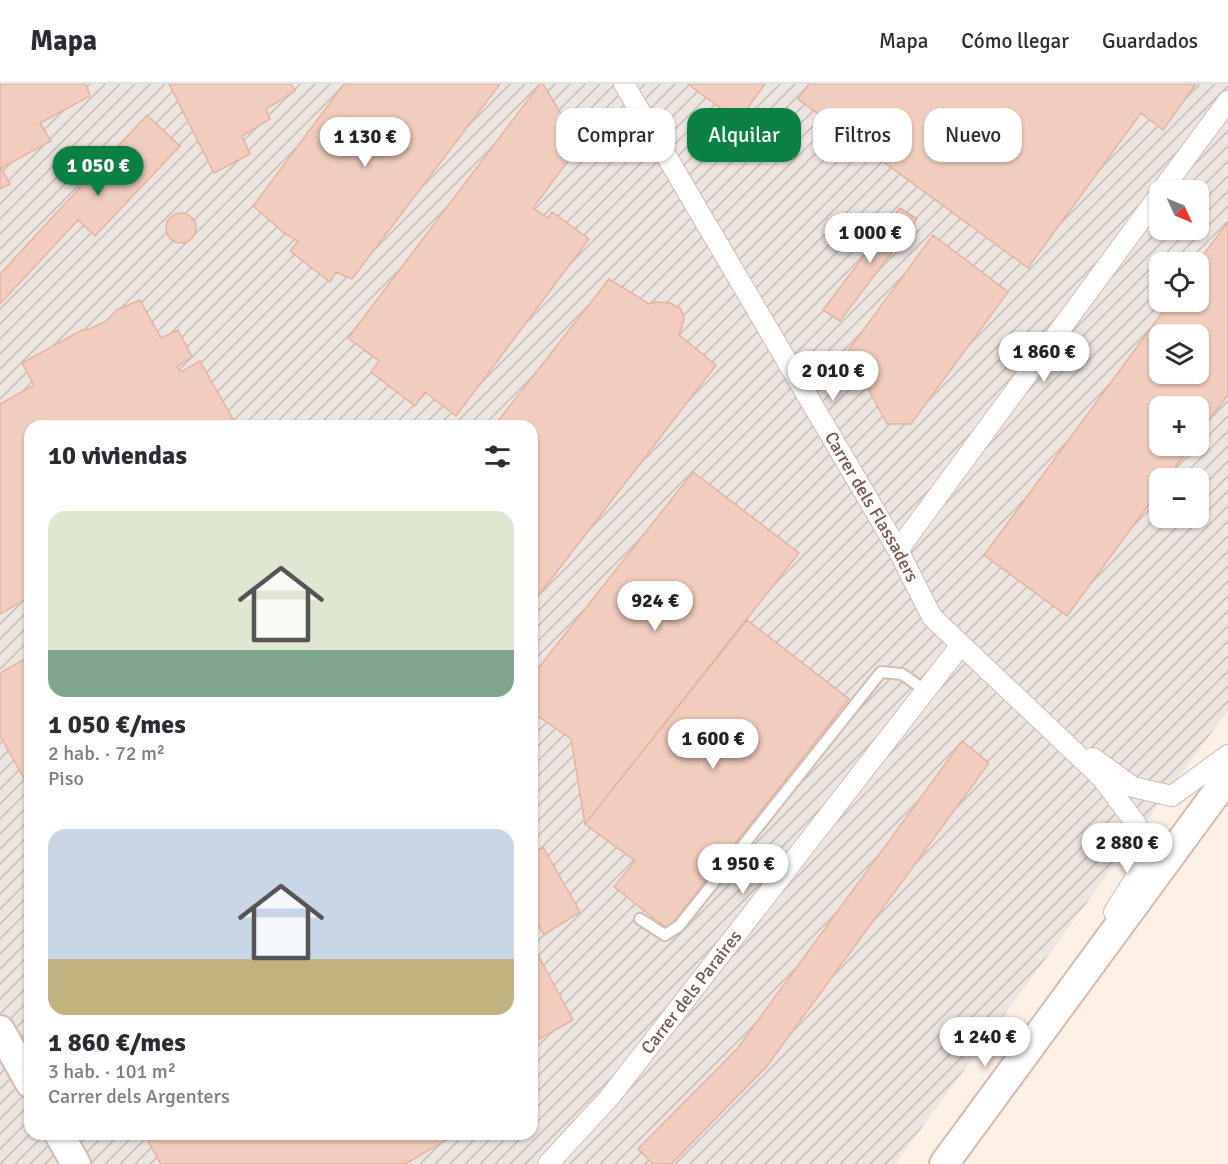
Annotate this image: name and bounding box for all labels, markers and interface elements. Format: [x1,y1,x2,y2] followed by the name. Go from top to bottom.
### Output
[30,24,97,58] text: Mapa
[879,28,928,54] text: Mapa
[961,28,1069,54] text: Cómo llegar
[1102,28,1198,54] text: Guardados
[556,108,675,162] chip: Comprar
[687,108,801,162] chip: Alquilar
[813,108,912,162] chip: Filtros
[924,108,1022,162] chip: Nuevo
[310,117,420,168] pin: 1 130 €
[334,124,396,149] text: 1 130 €
[43,146,153,197] pin: 1 050 €
[67,153,129,178] text: 1 050 €
[1149,180,1209,240] north arrow
[1149,180,1209,528] map controls
[815,213,925,264] pin: 1 000 €
[839,220,901,245] text: 1 000 €
[1149,252,1209,312] button: locate
[1149,324,1209,384] button: layers
[989,332,1099,383] pin: 1 860 €
[1013,339,1075,364] text: 1 860 €
[778,351,888,402] pin: 2 010 €
[802,358,864,383] text: 2 010 €
[1149,396,1209,456] button: +
[820,428,923,586] street label: Carrer dels Flassaders
[48,440,187,472] text: 10 viviendas
[481,440,514,473] icon: filters
[1149,468,1209,528] button: −
[227,550,335,658] icon: home
[613,581,697,632] pin: 924 €
[631,588,679,613] text: 924 €
[48,709,186,741] text: 1 050 €/mes
[658,719,768,770] pin: 1 600 €
[682,726,744,751] text: 1 600 €
[48,741,165,766] text: 2 hab. · 72 m²
[48,766,84,791] text: Piso
[1072,823,1182,874] pin: 2 880 €
[1096,830,1158,855] text: 2 880 €
[688,844,798,895] pin: 1 950 €
[712,851,774,876] text: 1 950 €
[227,868,335,976] icon: home
[636,926,746,1058] street label: Carrer dels Paraires
[930,1017,1040,1068] pin: 1 240 €
[954,1024,1016,1049] text: 1 240 €
[48,1027,186,1059] text: 1 860 €/mes
[48,1059,176,1084] text: 3 hab. · 101 m²
[48,1084,230,1109] text: Carrer dels Argenters

